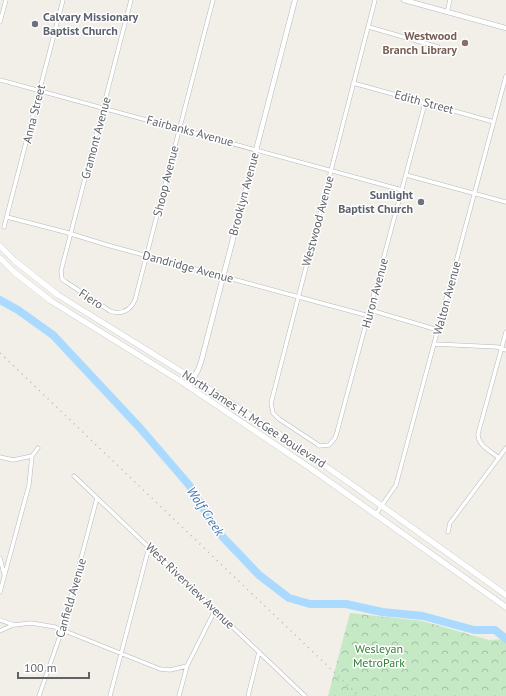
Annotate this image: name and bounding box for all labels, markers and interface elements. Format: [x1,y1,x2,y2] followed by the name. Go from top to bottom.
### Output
[43,9,139,38] place label: Calvary Missionary Baptist Church
[30,19,40,29] marker: Calvary Missionary Baptist Church
[382,28,457,57] place label: Westwood Branch Library
[460,38,470,48] marker: Westwood Branch Library
[19,83,48,145] street label: Anna Street
[393,86,455,117] street label: Edith Street
[77,95,114,181] street label: Gramont Avenue
[145,112,235,149] street label: Fairbanks Avenue
[149,144,182,218] street label: Shoop Avenue
[225,151,262,237] street label: Brooklyn Avenue
[298,174,337,268] street label: Westwood Avenue
[338,187,414,216] place label: Sunlight Baptist Church
[416,197,426,207] marker: Sunlight Baptist Church
[141,247,235,286] street label: Dandridge Avenue
[358,256,391,330] street label: Huron Avenue
[429,259,464,337] street label: Walton Avenue
[76,285,106,312] street label: Fiero
[180,366,329,471] street label: North James H. McGee Boulevard
[183,484,229,540] water label: Wolf Creek
[143,539,238,632] street label: West Riverview Avenue
[52,556,89,639] street label: Canfield Avenue
[353,641,405,670] park label: Wesleyan MetroPark
[18,654,89,680] scale bar
[24,660,57,675] text: 100 m

